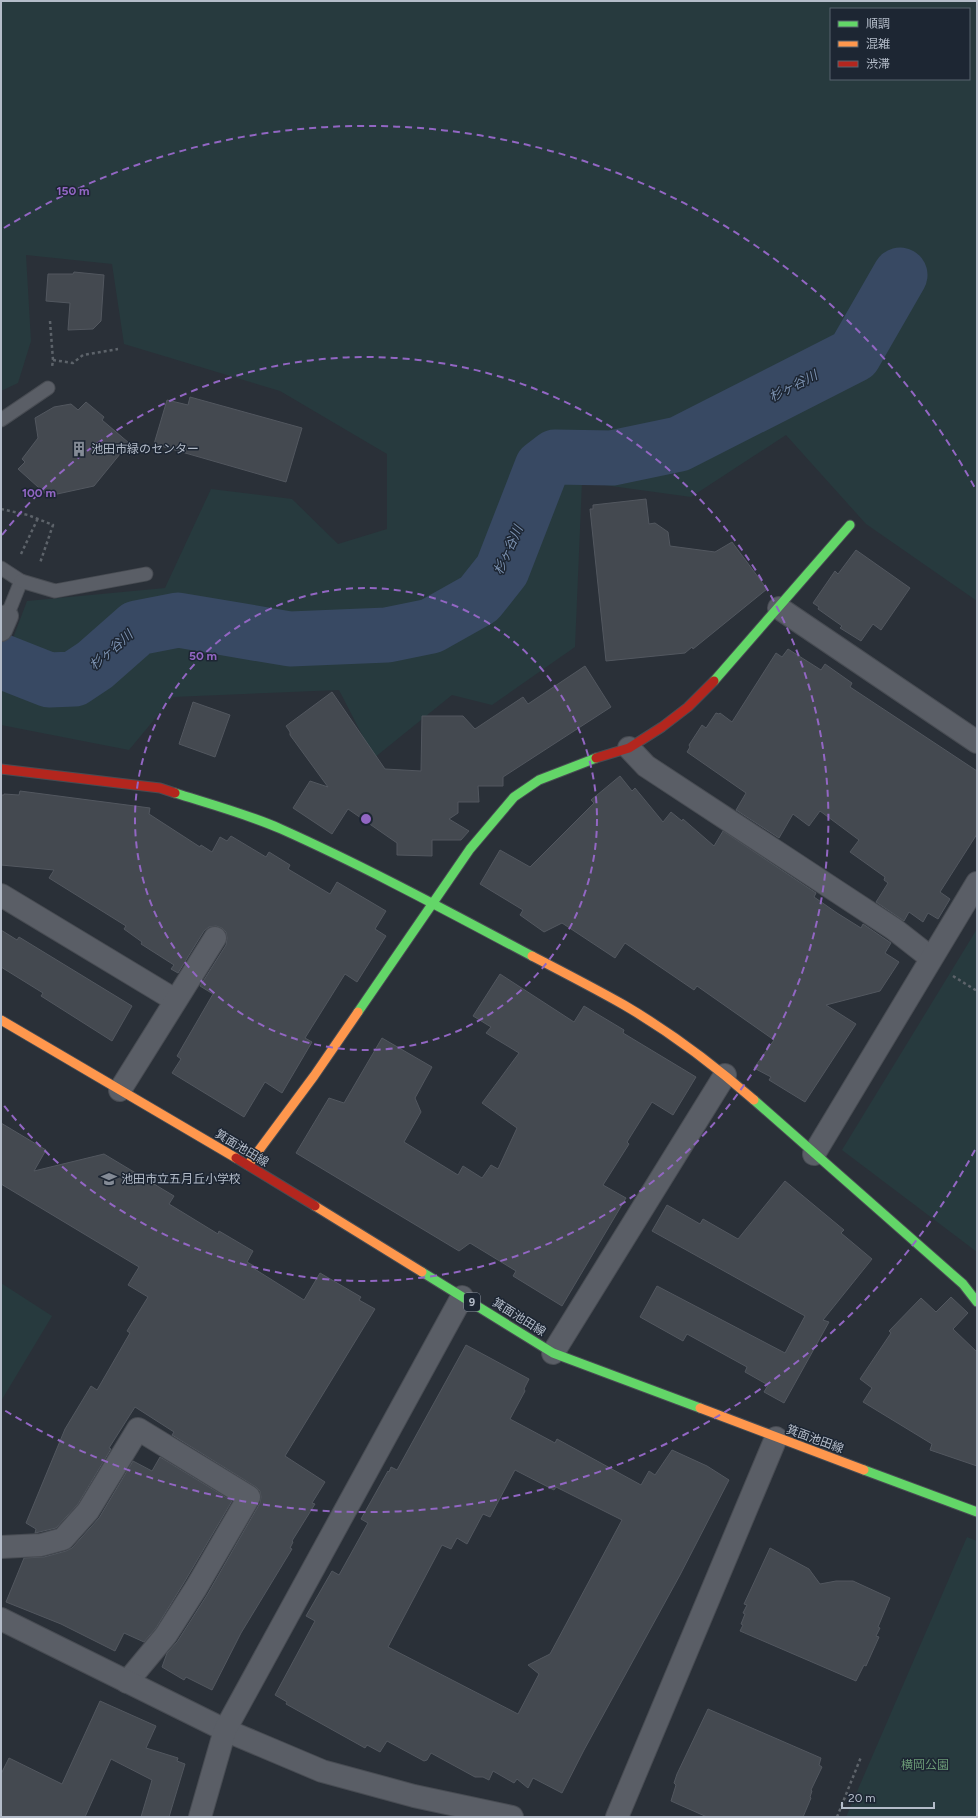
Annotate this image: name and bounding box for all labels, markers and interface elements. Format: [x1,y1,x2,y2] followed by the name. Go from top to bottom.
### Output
[830,8,970,80] legend
[866,17,890,31] text: 順調
[866,37,890,51] text: 混雑
[866,57,890,71] text: 渋滞
[56,184,90,198] text: 150 m
[766,367,821,404] water label: 杉ヶ谷川
[70,440,88,458] building icon: 池田市緑のセンター
[91,442,199,456] place label: 池田市緑のセンター
[22,486,56,500] text: 100 m
[491,521,526,577] water label: 杉ヶ谷川
[86,626,137,673] water label: 杉ヶ谷川
[189,649,217,663] text: 50 m
[359,812,373,826] centre of rings
[213,1127,271,1169] street label: 箕面池田線
[100,1170,118,1188] school or university icon: 池田市立五月丘小学校
[121,1172,241,1186] place label: 池田市立五月丘小学校
[464,1293,480,1311] road number: 9
[490,1295,548,1339] street label: 箕面池田線
[784,1422,846,1456] street label: 箕面池田線
[901,1758,949,1772] park label: 横岡公園
[842,1784,934,1810] scale bar
[848,1791,876,1805] text: 20 m

